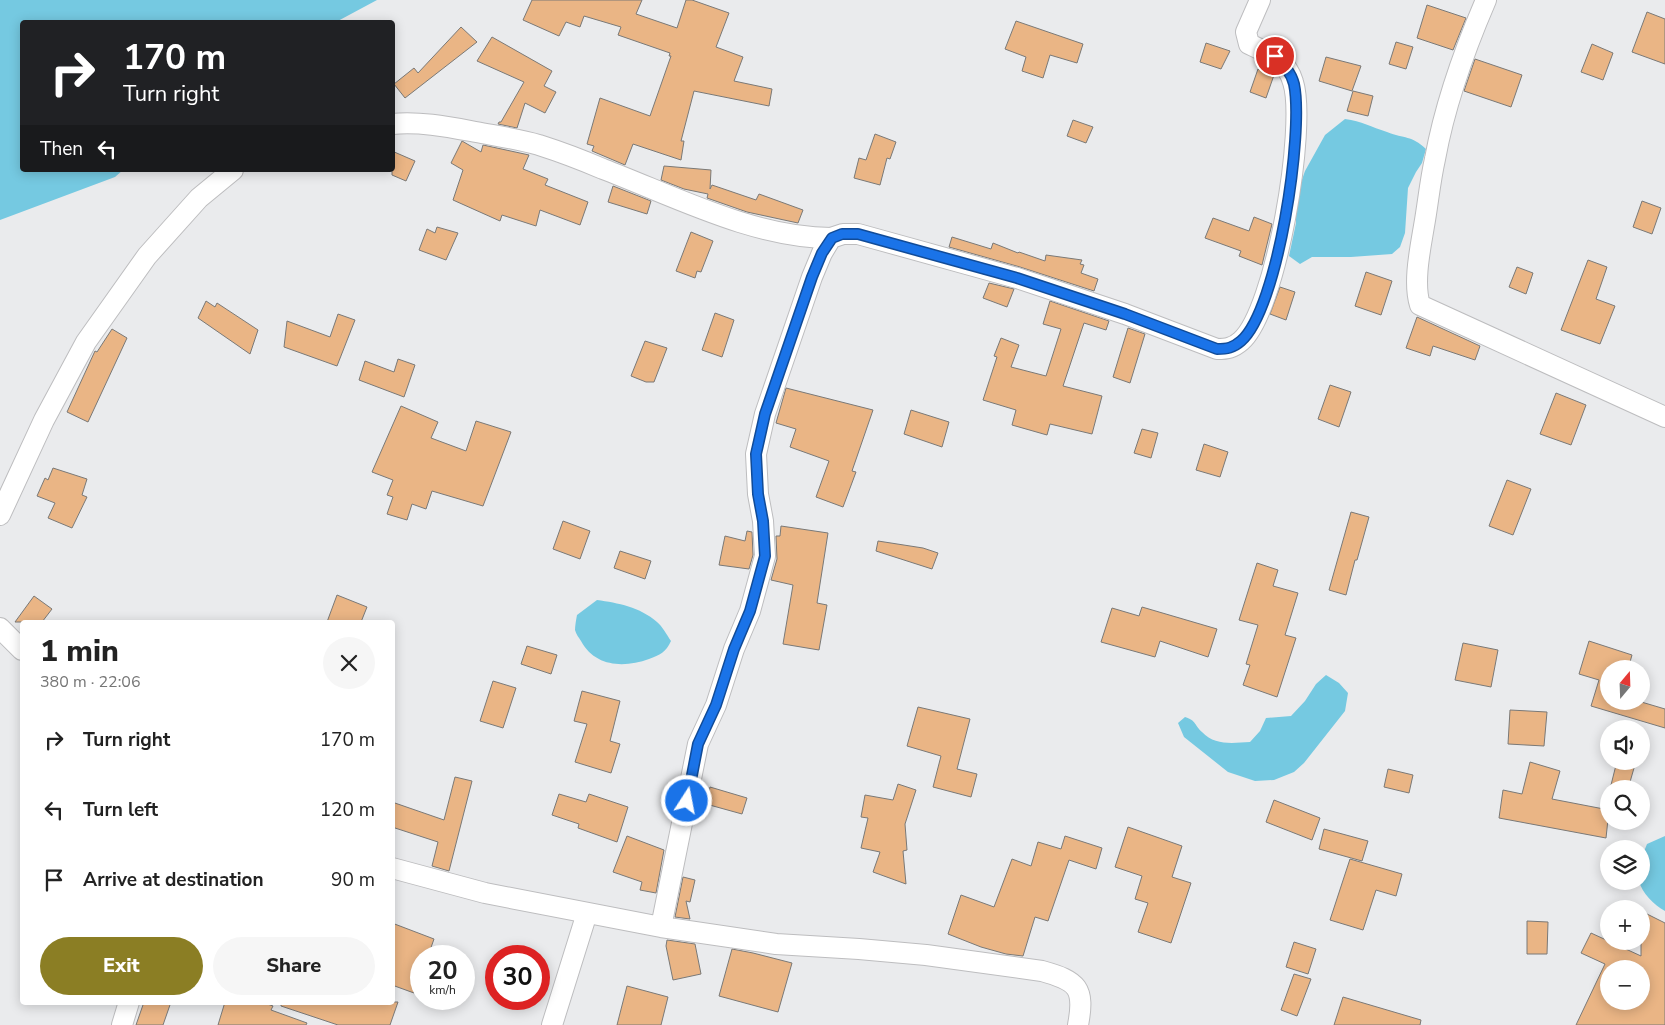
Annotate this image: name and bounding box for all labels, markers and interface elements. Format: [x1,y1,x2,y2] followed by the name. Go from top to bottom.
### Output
[123,34,226,81] text: 170 m
[1254,35,1296,77] pin
[40,40,105,105] icon: right
[1261,42,1289,70] icon: arrive
[123,79,219,109] text: Turn right
[93,135,121,163] icon: left
[40,136,83,162] text: Then
[40,631,119,672] text: 1 min
[323,637,375,689] button: close
[1600,660,1650,710] north arrow
[1600,660,1650,1010] map controls
[40,671,141,693] text: 380 m · 22:06
[1600,720,1650,770] button: sound
[40,726,68,754] icon: right
[83,727,170,753] text: Turn right
[320,727,375,753] text: 170 m
[660,774,712,826] position arrow
[1600,780,1650,830] button: search
[40,796,68,824] icon: left
[83,797,158,823] text: Turn left
[320,797,375,823] text: 120 m
[1600,840,1650,890] button: layers
[40,866,68,894] icon: arrive
[83,867,264,893] text: Arrive at destination
[331,867,375,893] text: 90 m
[1600,900,1650,950] button: +
[40,937,203,995] button: Exit
[213,937,375,995] button: Share
[485,945,550,1010] speed limit sign: 30
[427,954,458,988] text: 20
[1600,960,1650,1010] button: −
[429,982,456,998] text: km/h

